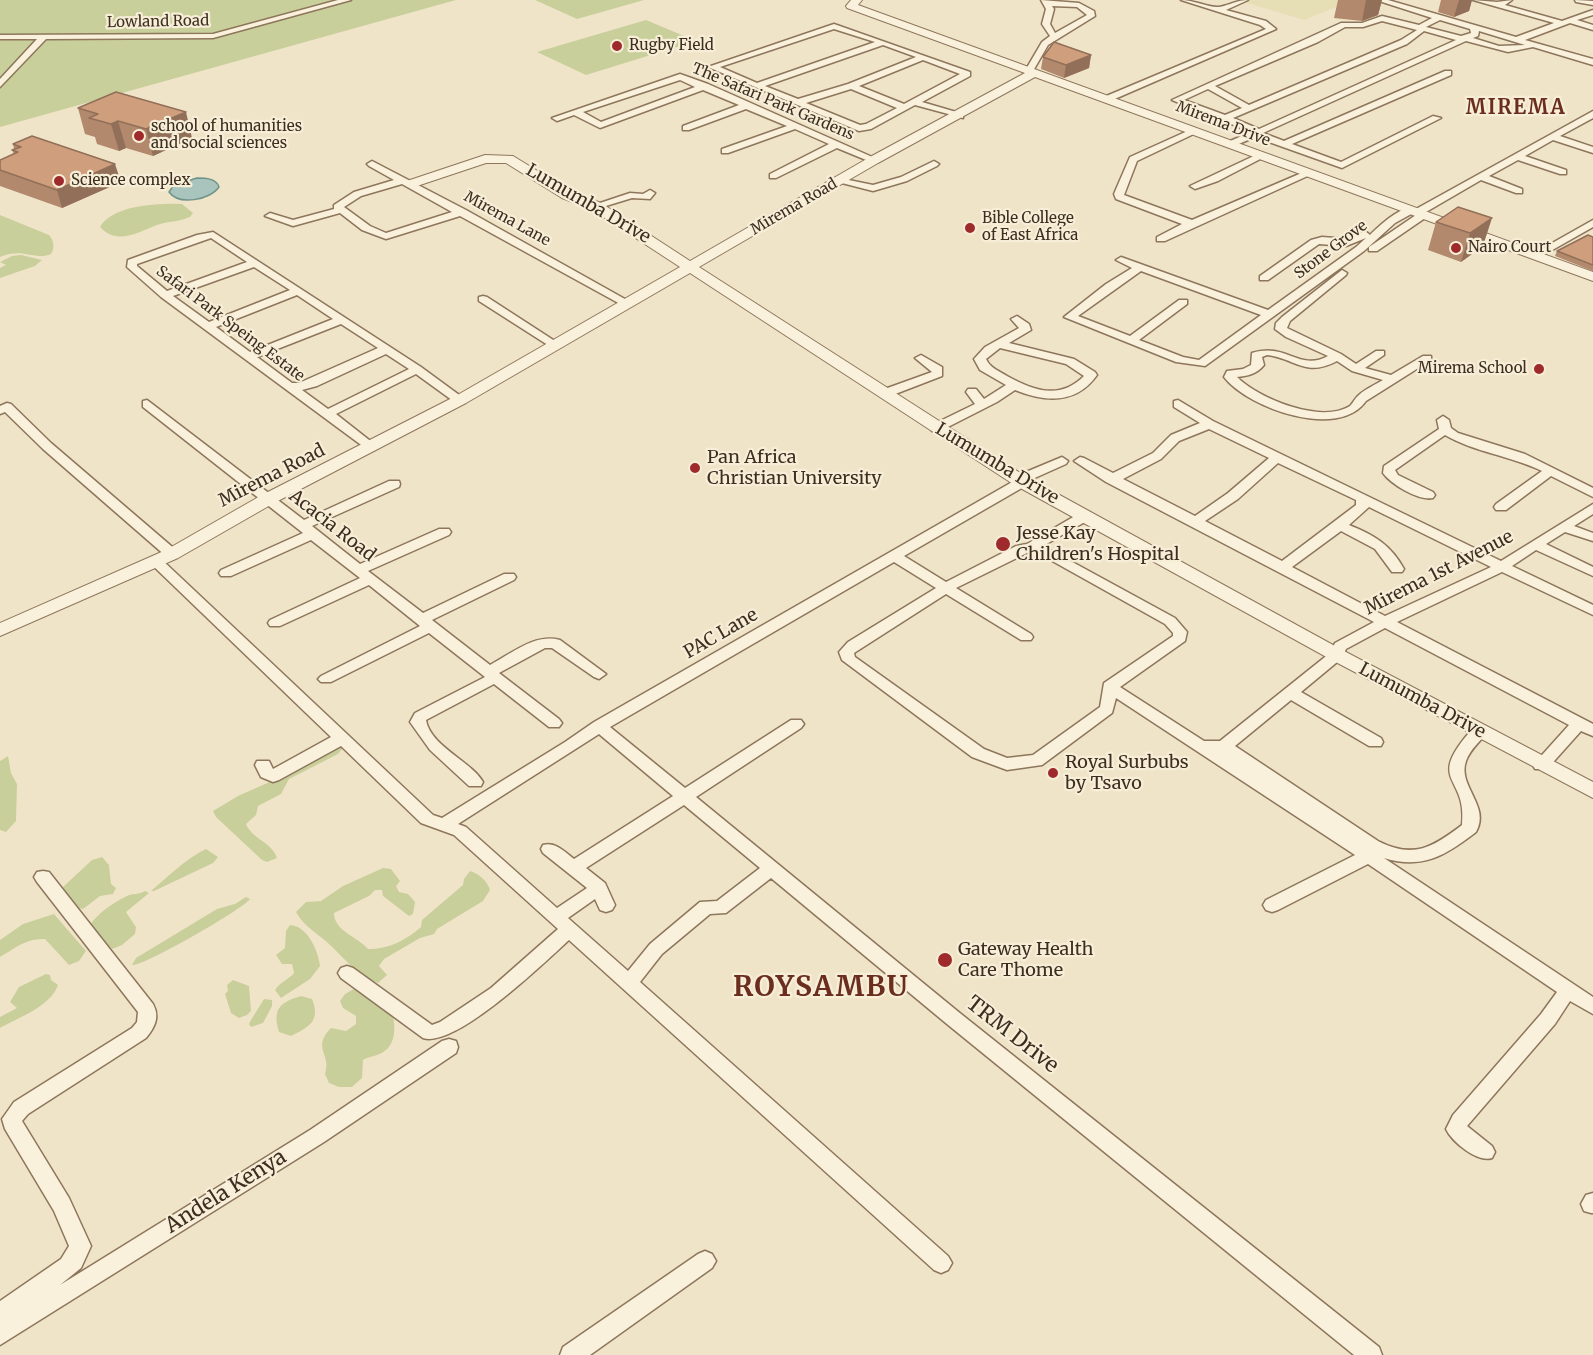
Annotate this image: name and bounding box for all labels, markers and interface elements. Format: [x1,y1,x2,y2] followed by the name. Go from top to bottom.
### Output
[107,12,209,32] street label: Lowland Road
[629,37,714,55] place label: Rugby Field
[610,39,624,53] marker: Rugby Field
[689,60,857,144] street label: The Safari Park Gardens
[1466,96,1566,120] district label: MIREMA
[1173,98,1273,150] street label: Mirema Drive
[151,118,302,153] place label: school of humanities and social sciences
[132,129,146,143] marker: school of humanities and social sciences
[522,160,654,248] street label: Lumumba Drive
[71,172,190,190] place label: Science complex
[52,174,66,188] marker: Science complex
[748,175,840,239] street label: Mirema Road
[461,188,553,250] street label: Mirema Lane
[982,210,1078,245] place label: Bible College of East Africa
[1291,217,1371,283] street label: Stone Grove
[963,221,977,235] marker: Bible College of East Africa
[1468,239,1551,257] place label: Nairo Court
[1449,241,1463,255] marker: Nairo Court
[152,262,308,386] street label: Safari Park Speing Estate
[1418,360,1527,378] place label: Mirema School
[1532,362,1546,376] marker: Mirema School
[931,419,1063,509] street label: Lumumba Drive
[215,440,329,512] street label: Mirema Road
[707,447,882,490] place label: Pan Africa Christian University
[688,461,702,475] marker: Pan Africa Christian University
[284,486,380,566] street label: Acacia Road
[1016,523,1180,566] place label: Jesse Kay Children's Hospital
[1361,526,1517,620] street label: Mirema 1st Avenue
[994,535,1012,553] marker: Jesse Kay Children's Hospital
[680,604,762,664] street label: PAC Lane
[1355,659,1489,743] street label: Lumumba Drive
[1065,752,1189,795] place label: Royal Surbubs by Tsavo
[1046,766,1060,780] marker: Royal Surbubs by Tsavo
[958,939,1093,982] place label: Gateway Health Care Thome
[936,951,954,969] marker: Gateway Health Care Thome
[733,971,909,1005] district label: ROYSAMBU
[961,991,1063,1079] street label: TRM Drive
[161,1145,291,1239] street label: Andela Kenya

